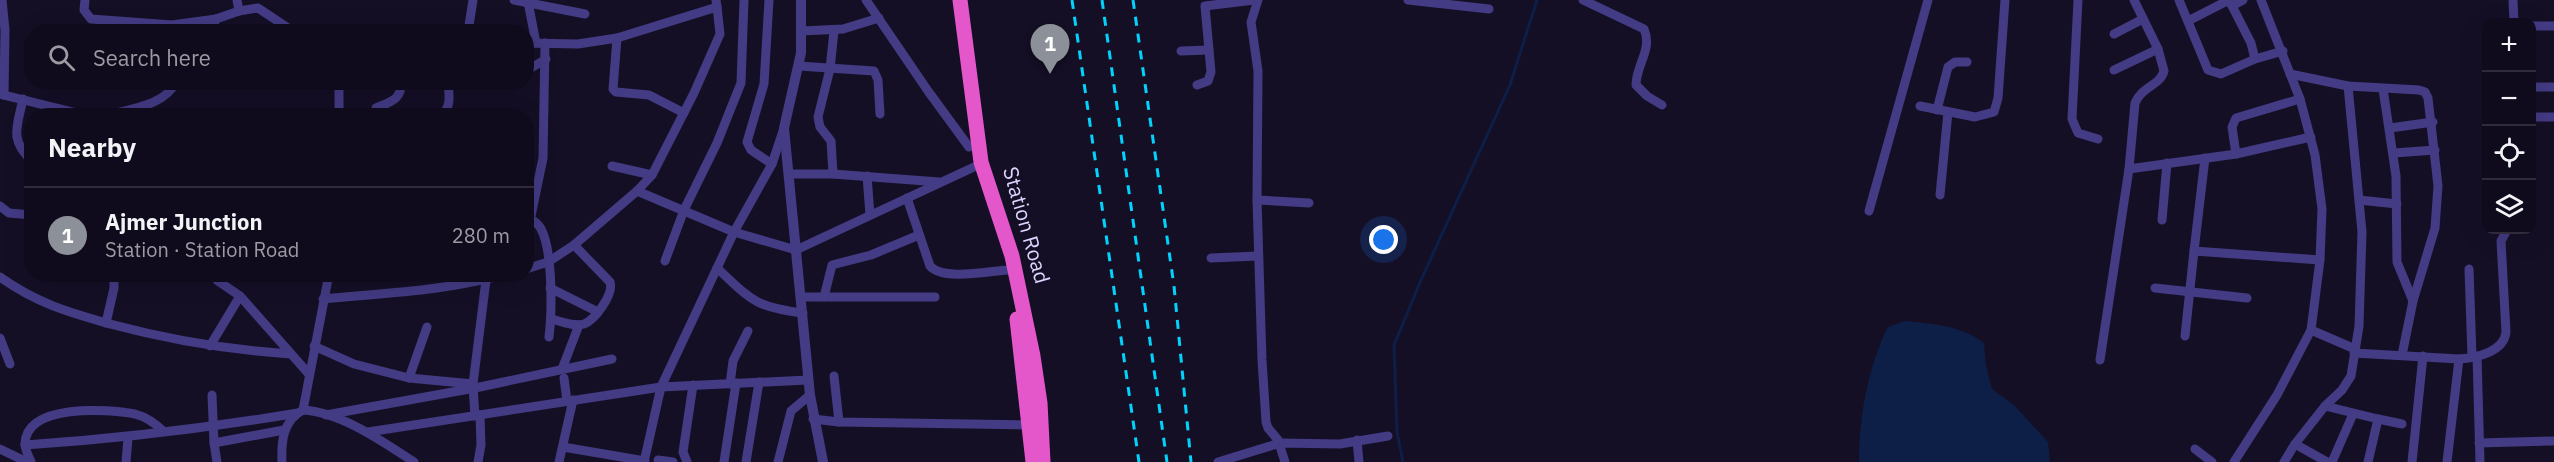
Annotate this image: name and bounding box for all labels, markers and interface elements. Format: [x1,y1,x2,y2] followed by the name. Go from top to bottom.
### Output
[2482,18,2536,234] map controls
[2482,18,2536,72] button: +
[24,24,534,90] search box
[1030,25,1070,74] pin: 1
[45,41,78,74] icon: search
[93,43,211,72] text: Search here
[2482,72,2536,126] button: −
[2482,126,2536,180] button: locate
[48,130,136,164] text: Nearby
[997,163,1057,287] street label: Station Road
[2482,180,2536,234] button: layers
[105,207,263,236] text: Ajmer Junction
[62,222,74,249] text: 1
[452,222,510,249] text: 280 m
[1369,225,1398,254] your location
[105,236,299,263] text: Station · Station Road

